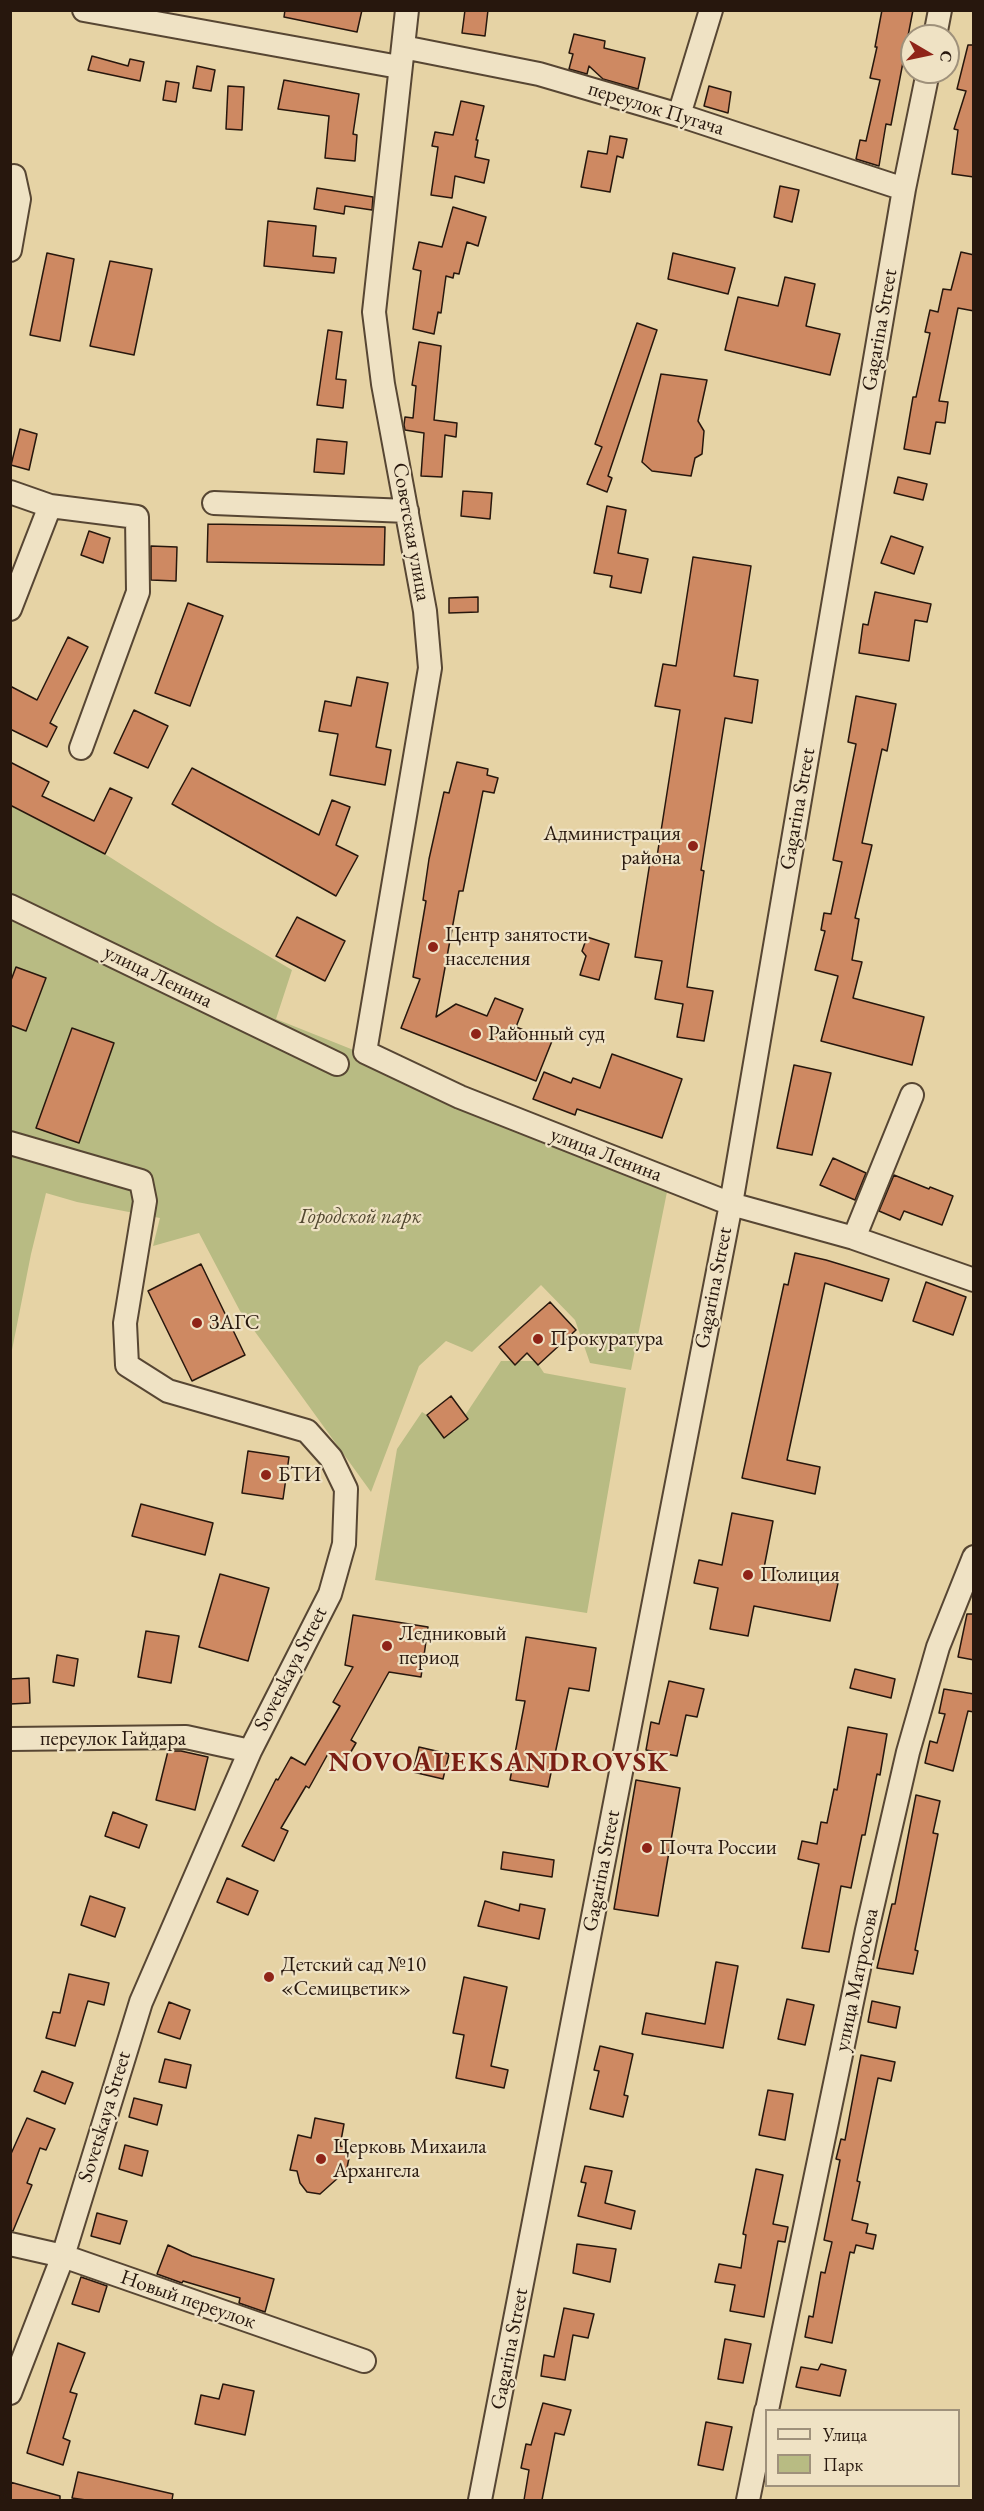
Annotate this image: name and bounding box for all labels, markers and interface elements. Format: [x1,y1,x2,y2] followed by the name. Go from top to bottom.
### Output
[900,24,960,84] north arrow
[935,49,958,64] text: С
[585,76,727,142] street label: переулок Пугача
[857,267,903,393] street label: Gagarina Street
[386,461,436,603] street label: Советская улица
[775,746,821,872] street label: Gagarina Street
[543,821,681,871] place label: Администрация района
[686,839,700,853] marker: Администрация района
[445,922,588,972] place label: Центр занятости населения
[100,940,216,1014] street label: улица Ленина
[426,940,440,954] marker: Центр занятости населения
[488,1021,605,1047] place label: Районный суд
[469,1027,483,1041] marker: Районный суд
[547,1122,665,1188] street label: улица Ленина
[299,1204,421,1230] park label: Городской парк
[690,1225,738,1351] street label: Gagarina Street
[209,1310,260,1336] place label: ЗАГС
[190,1316,204,1330] marker: ЗАГС
[550,1326,663,1352] place label: Прокуратура
[531,1332,545,1346] marker: Прокуратура
[278,1462,321,1488] place label: БТИ
[259,1468,273,1482] marker: БТИ
[760,1562,840,1588] place label: Полиция
[741,1568,755,1582] marker: Полиция
[249,1603,333,1735] street label: Sovetskaya Street
[399,1621,507,1671] place label: Ледниковый период
[380,1639,394,1653] marker: Ледниковый период
[40,1726,186,1752] street label: переулок Гайдара
[328,1748,670,1780] district label: NOVOALEKSANDROVSK
[578,1808,626,1934] street label: Gagarina Street
[659,1835,777,1861] place label: Почта России
[640,1841,654,1855] marker: Почта России
[830,1906,884,2054] street label: улица Матросова
[281,1952,426,2002] place label: Детский сад №10 «Семицветик»
[262,1970,276,1984] marker: Детский сад №10 «Семицветик»
[73,2048,137,2186] street label: Sovetskaya Street
[333,2134,487,2184] place label: Церковь Михаила Архангела
[314,2152,328,2166] marker: Церковь Михаила Архангела
[117,2265,259,2335] street label: Новый переулок
[486,2286,534,2412] street label: Gagarina Street
[765,2409,960,2487] legend
[823,2423,867,2446] text: Улица
[823,2453,863,2476] text: Парк

